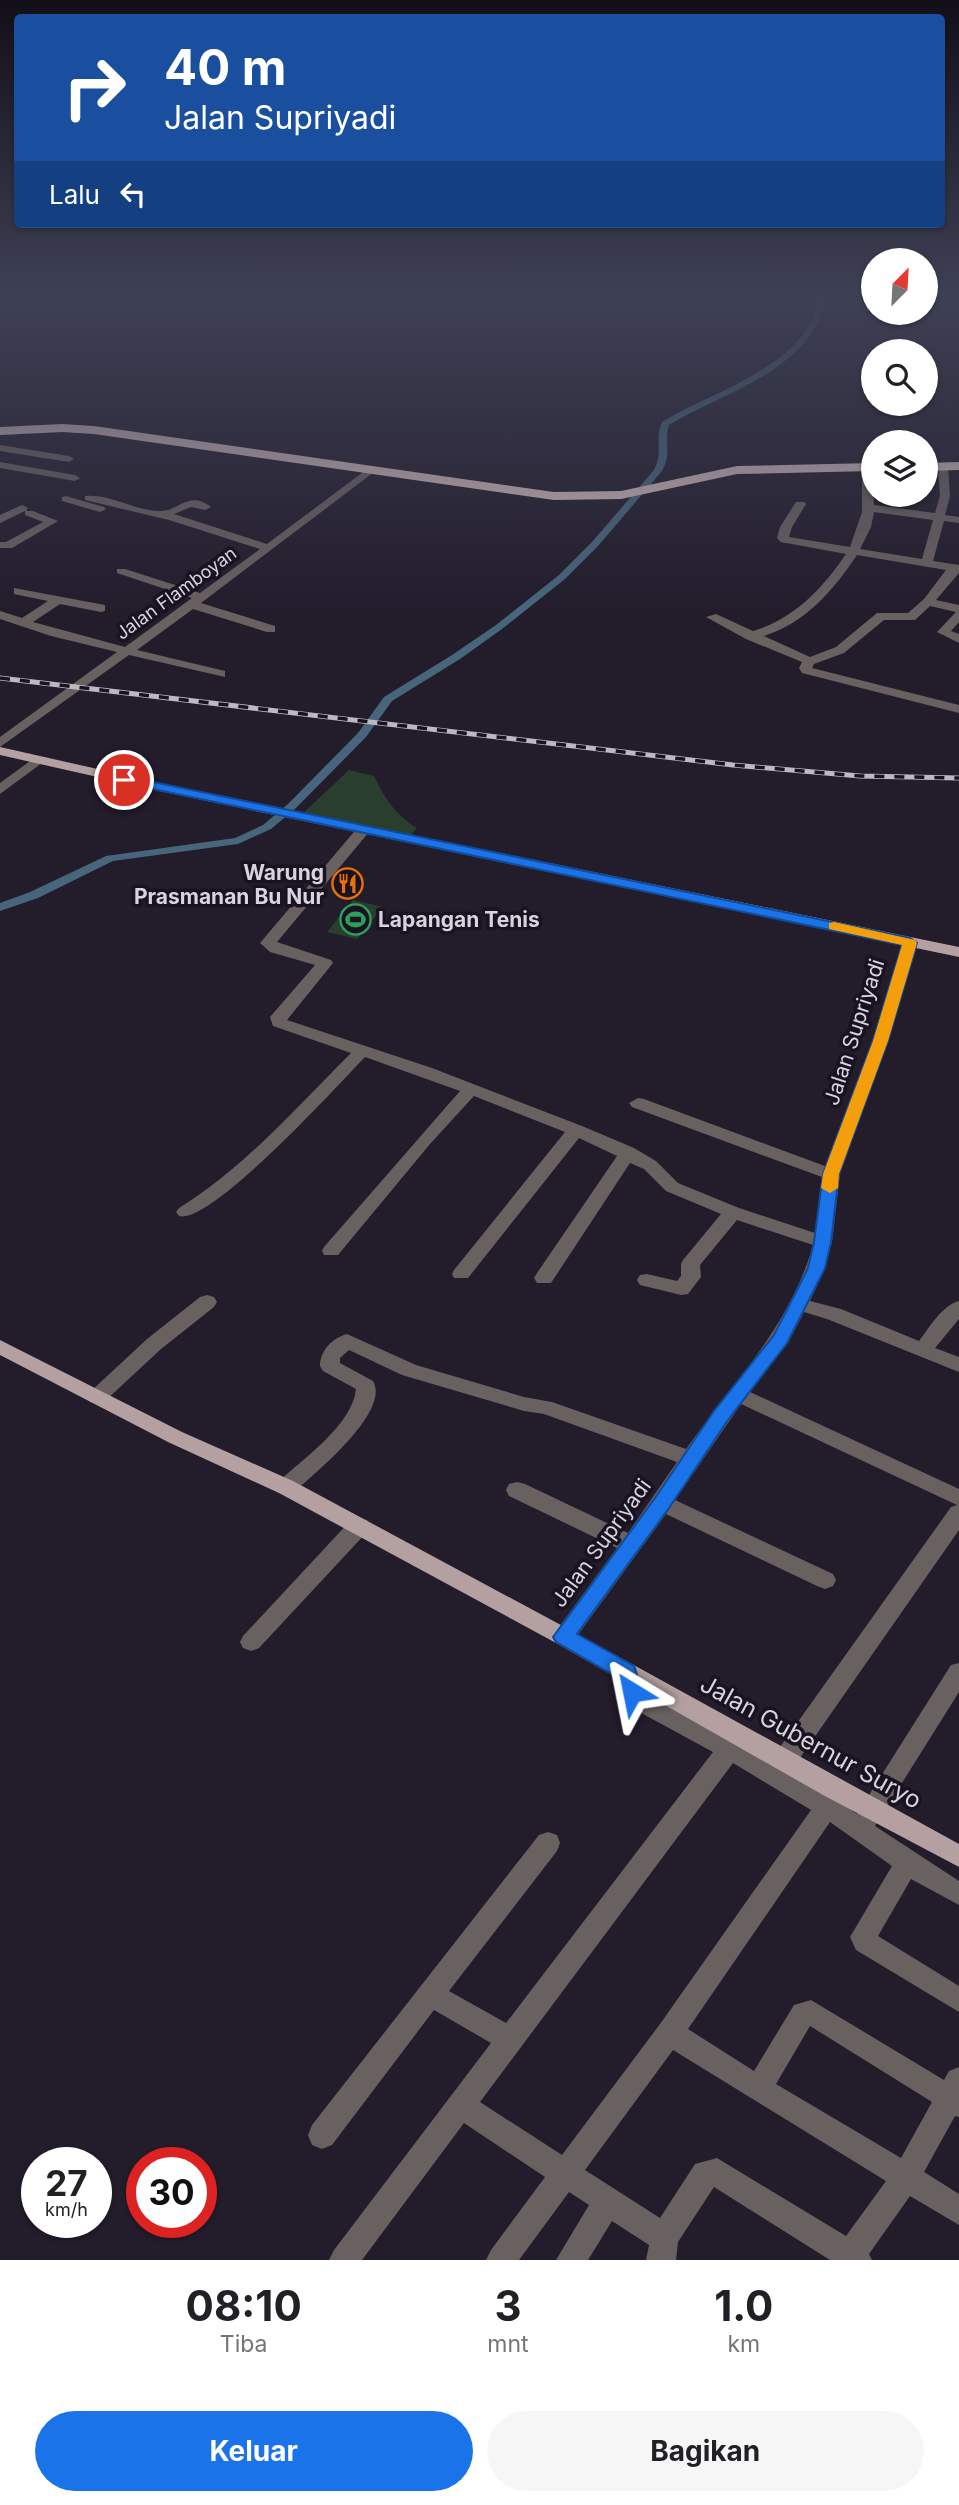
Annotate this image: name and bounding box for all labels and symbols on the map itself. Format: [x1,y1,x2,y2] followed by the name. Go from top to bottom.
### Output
[861,248,938,326] north arrow
[112,542,240,644] street label: Jalan Flamboyan
[94,750,154,810] pin
[134,860,324,909] place label: Warung Prasmanan Bu Nur
[330,867,364,901] restaurant icon: Warung Prasmanan Bu Nur
[338,902,372,936] sports icon: Lapangan Tenis
[378,907,540,932] place label: Lapangan Tenis
[819,956,889,1108] street label: Jalan Supriyadi
[546,1474,656,1612] street label: Jalan Supriyadi
[595,1655,669,1729] position arrow
[695,1669,927,1815] street label: Jalan Gubernur Suryo
[126,2147,217,2238] speed limit sign: 30

